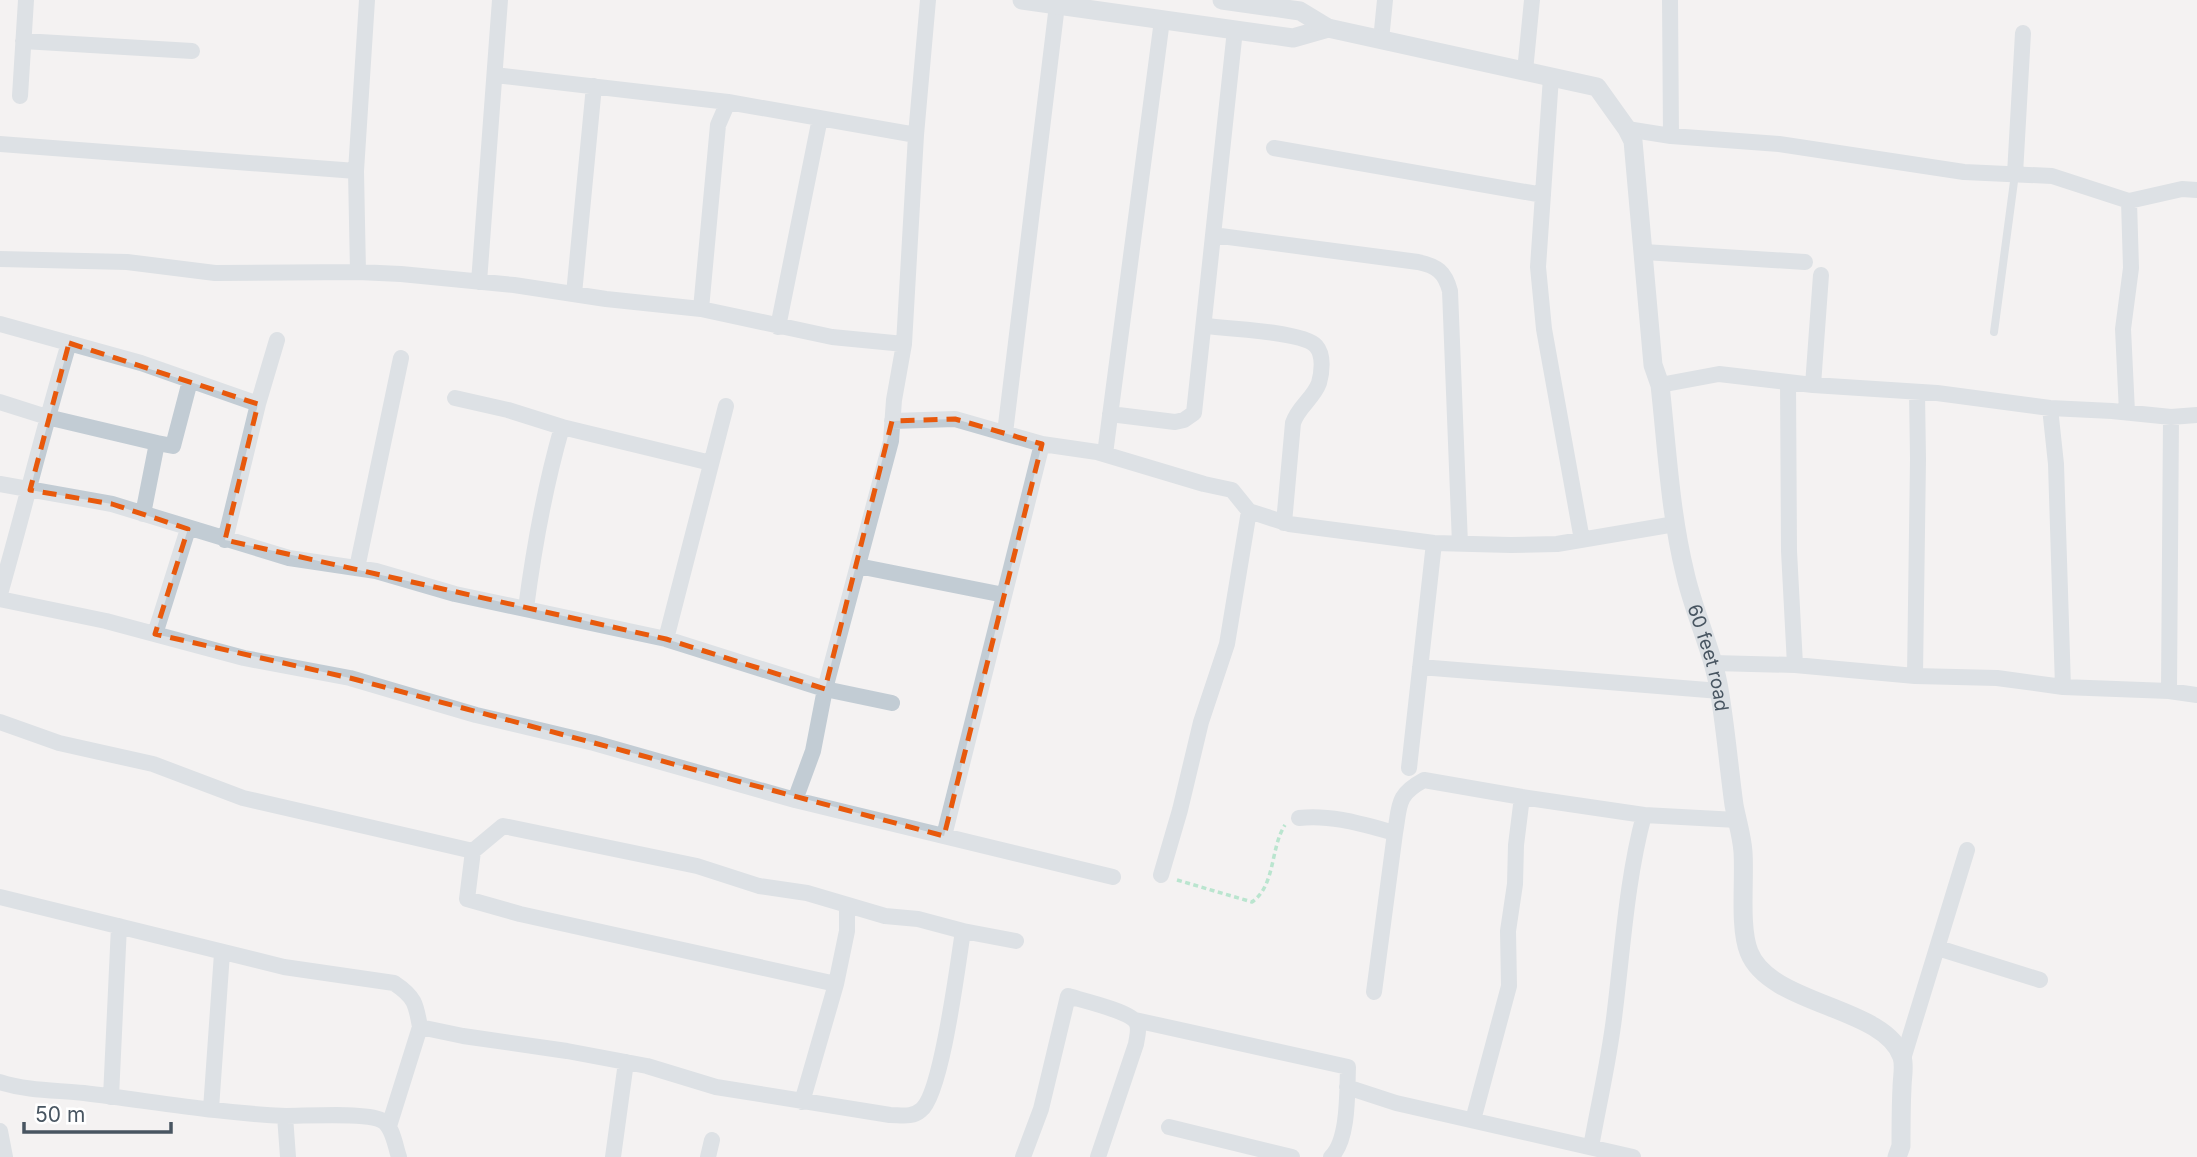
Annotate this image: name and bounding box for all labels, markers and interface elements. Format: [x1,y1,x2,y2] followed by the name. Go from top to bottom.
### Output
[1683,601,1734,713] street label: 60 feet road
[24,1090,172,1134] scale bar
[35,1102,85,1127] text: 50 m

